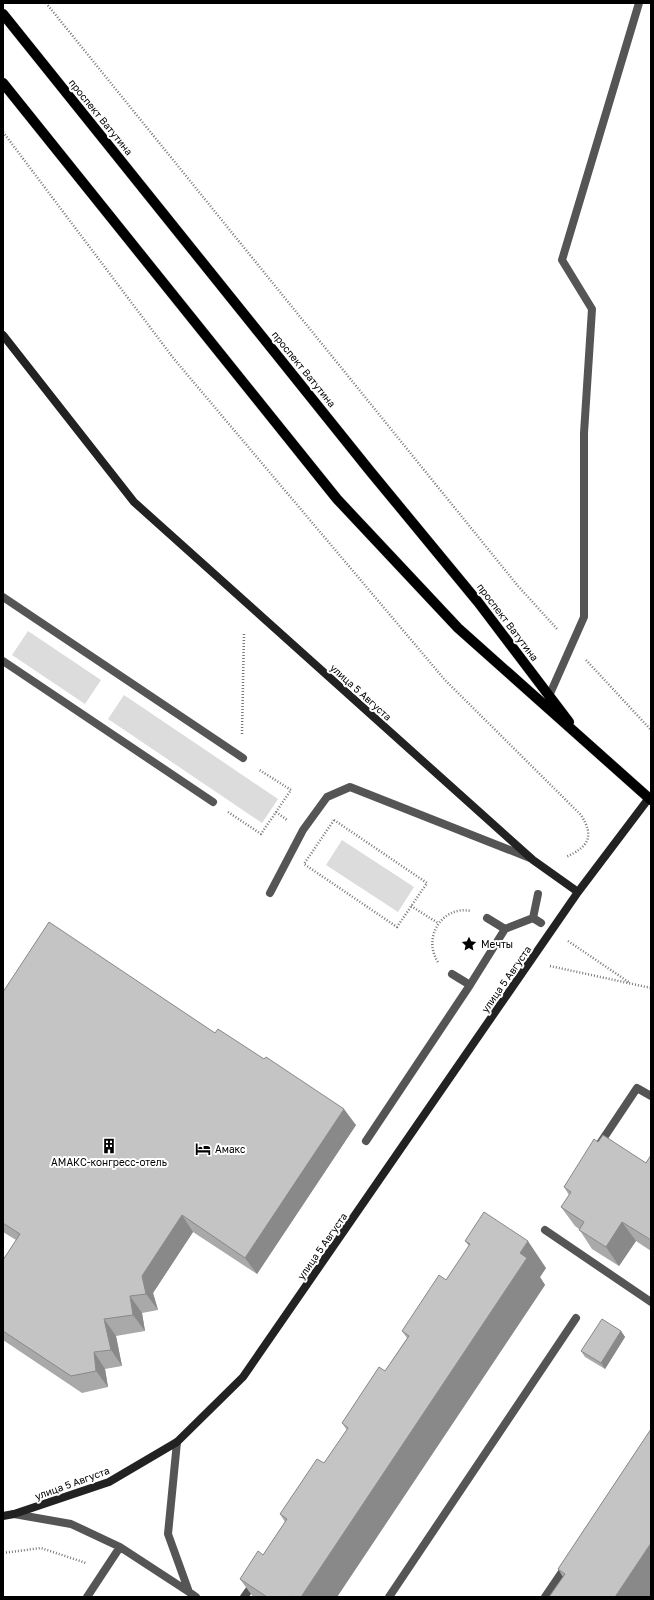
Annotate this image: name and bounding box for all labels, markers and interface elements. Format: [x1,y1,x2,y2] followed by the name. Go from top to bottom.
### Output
[67,77,135,157] street label: проспект Ватутина
[270,329,338,409] street label: проспект Ватутина
[475,581,541,663] street label: проспект Ватутина
[328,661,394,723] street label: улица 5 Августа
[460,935,478,953] place icon: Мечты
[481,938,513,950] place label: Мечты
[479,943,533,1015] street label: улица 5 Августа
[100,1137,118,1155] building icon: АМАКС-конгресс-отель
[194,1140,212,1158] hotel icon: Амакс
[215,1143,246,1155] place label: Амакс
[51,1156,167,1168] place label: АМАКС-конгресс-отель
[295,1210,349,1282] street label: улица 5 Августа
[33,1464,111,1502] street label: улица 5 Августа

